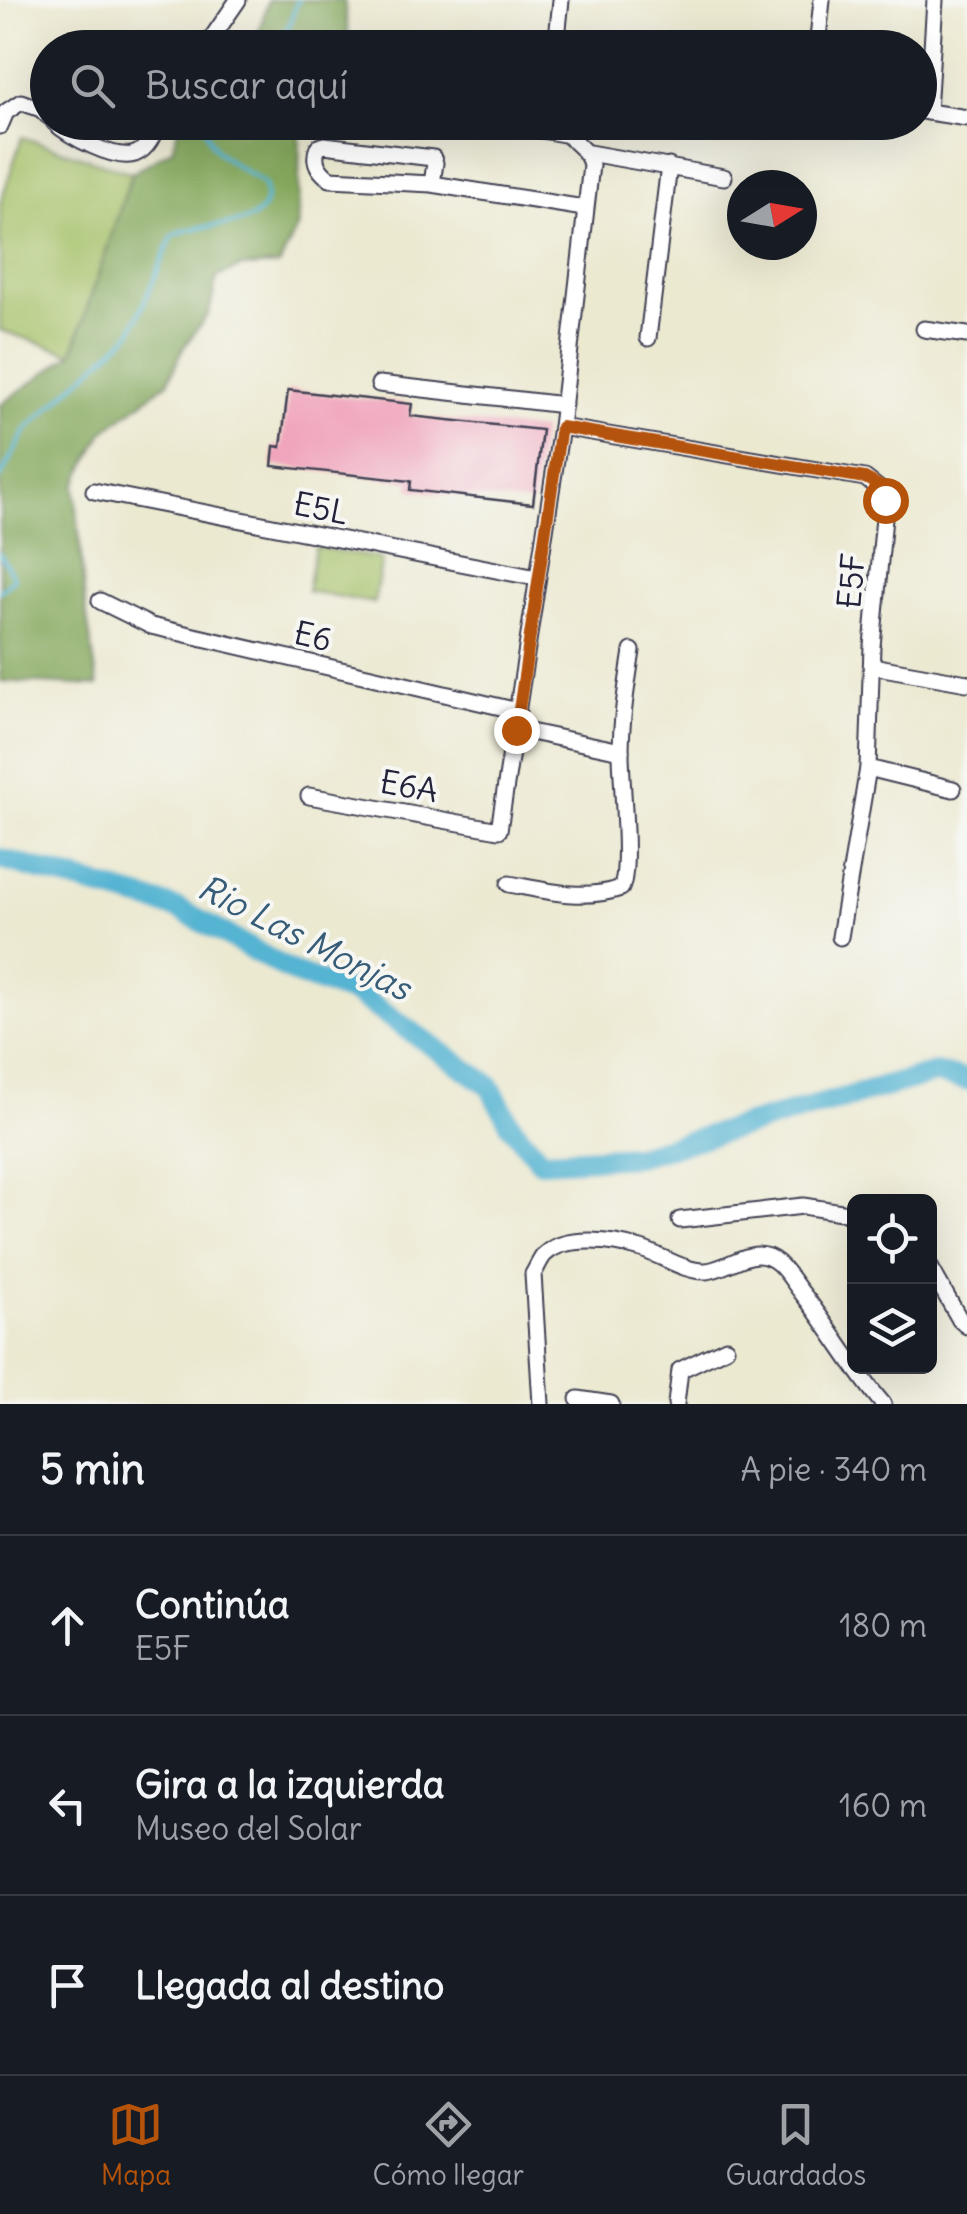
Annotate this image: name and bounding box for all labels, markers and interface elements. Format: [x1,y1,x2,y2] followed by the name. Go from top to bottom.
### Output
[30,30,937,140] search box
[65,58,120,113] icon: search
[145,62,348,109] text: Buscar aquí
[727,170,817,260] north arrow
[863,478,909,524] route start
[290,483,352,533] street label: E5L
[828,552,874,610] street label: E5F
[290,612,336,660] street label: E6
[494,708,540,754] route end
[377,761,441,811] street label: E6A
[191,865,421,1010] water label: Rio Las Monjas
[847,1194,937,1374] map controls
[847,1194,937,1284] button: locate
[847,1284,937,1374] button: layers
[40,1443,145,1495] text: 5 min
[740,1449,927,1490] text: A pie · 340 m
[135,1581,290,1628] text: Continúa
[40,1598,95,1653] icon: ahead
[839,1605,927,1646] text: 180 m
[135,1628,190,1669] text: E5F
[135,1761,445,1808] text: Gira a la izquierda
[40,1778,95,1833] icon: left
[839,1785,927,1826] text: 160 m
[135,1808,362,1849] text: Museo del Solar
[40,1958,95,2013] icon: arrive
[135,1962,444,2009] text: Llegada al destino
[101,2097,171,2193] tab: Mapa
[373,2097,524,2193] tab: Cómo llegar
[725,2097,866,2193] tab: Guardados

